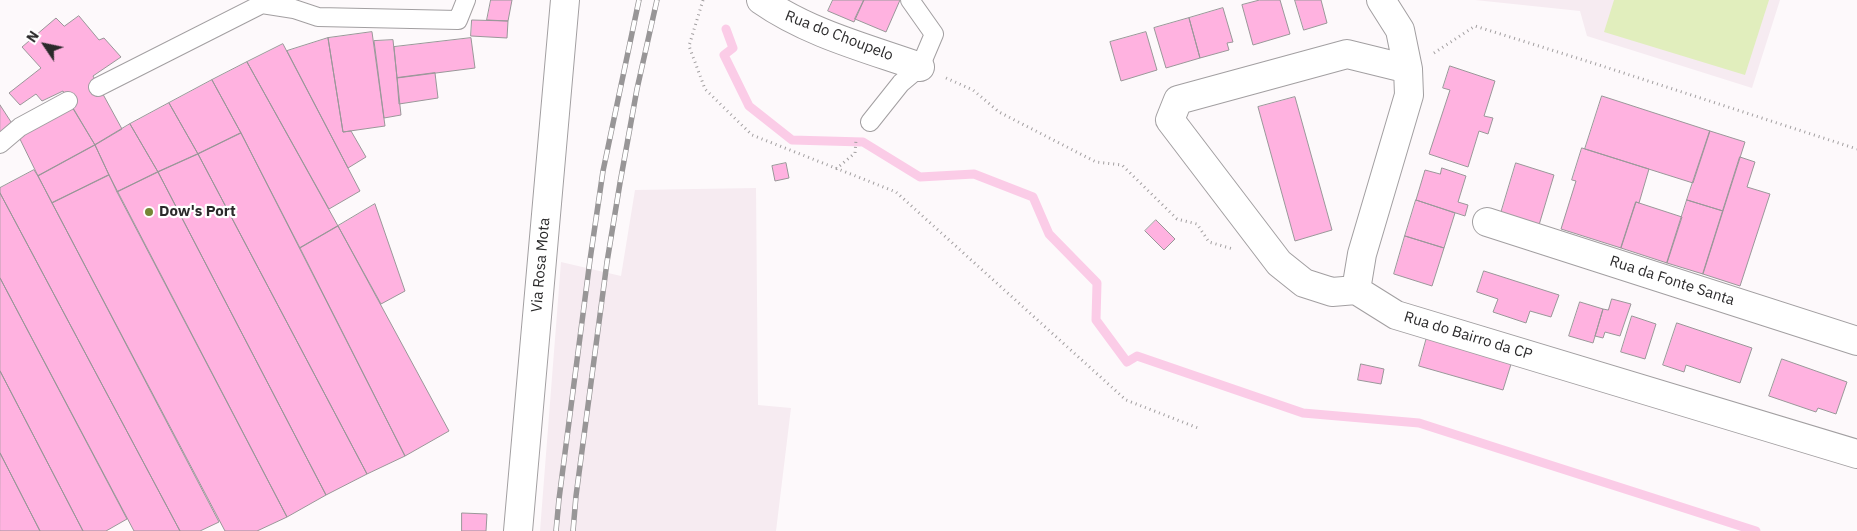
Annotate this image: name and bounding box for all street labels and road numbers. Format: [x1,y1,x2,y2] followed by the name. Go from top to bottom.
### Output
[782,7,896,65] street label: Rua do Choupelo
[528,217,554,313] street label: Via Rosa Mota
[1607,252,1737,310] street label: Rua da Fonte Santa
[1402,308,1534,364] street label: Rua do Bairro da CP

